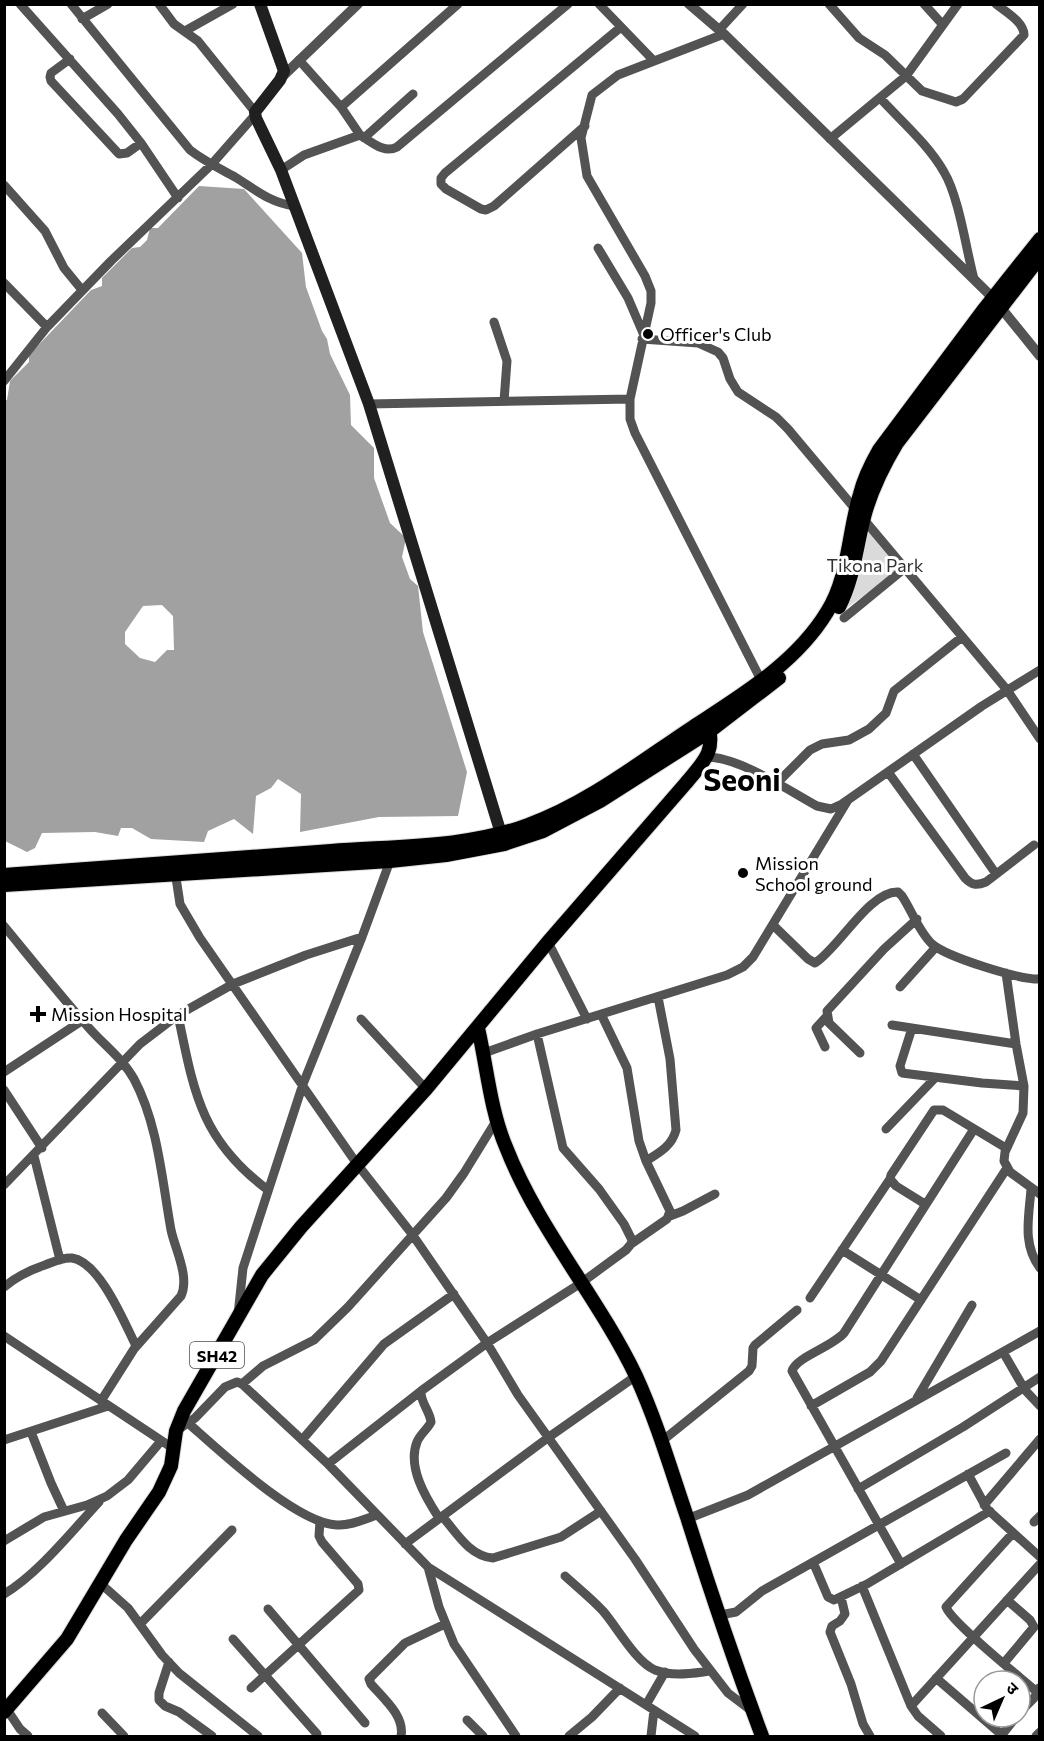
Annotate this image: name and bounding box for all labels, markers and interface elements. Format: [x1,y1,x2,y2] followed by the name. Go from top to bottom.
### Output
[660,323,772,345] place label: Officer's Club
[641,327,655,341] marker: Officer's Club
[826,554,924,576] park label: Tikona Park
[703,760,781,797] district label: Seoni
[755,852,872,895] place label: Mission School ground
[736,866,750,880] marker: Mission School ground
[51,1003,187,1025] place label: Mission Hospital
[29,1005,47,1023] marker: Mission Hospital
[190,1342,244,1368] road number: SH42
[972,1669,1032,1729] north arrow
[1003,1678,1023,1698] text: उ

